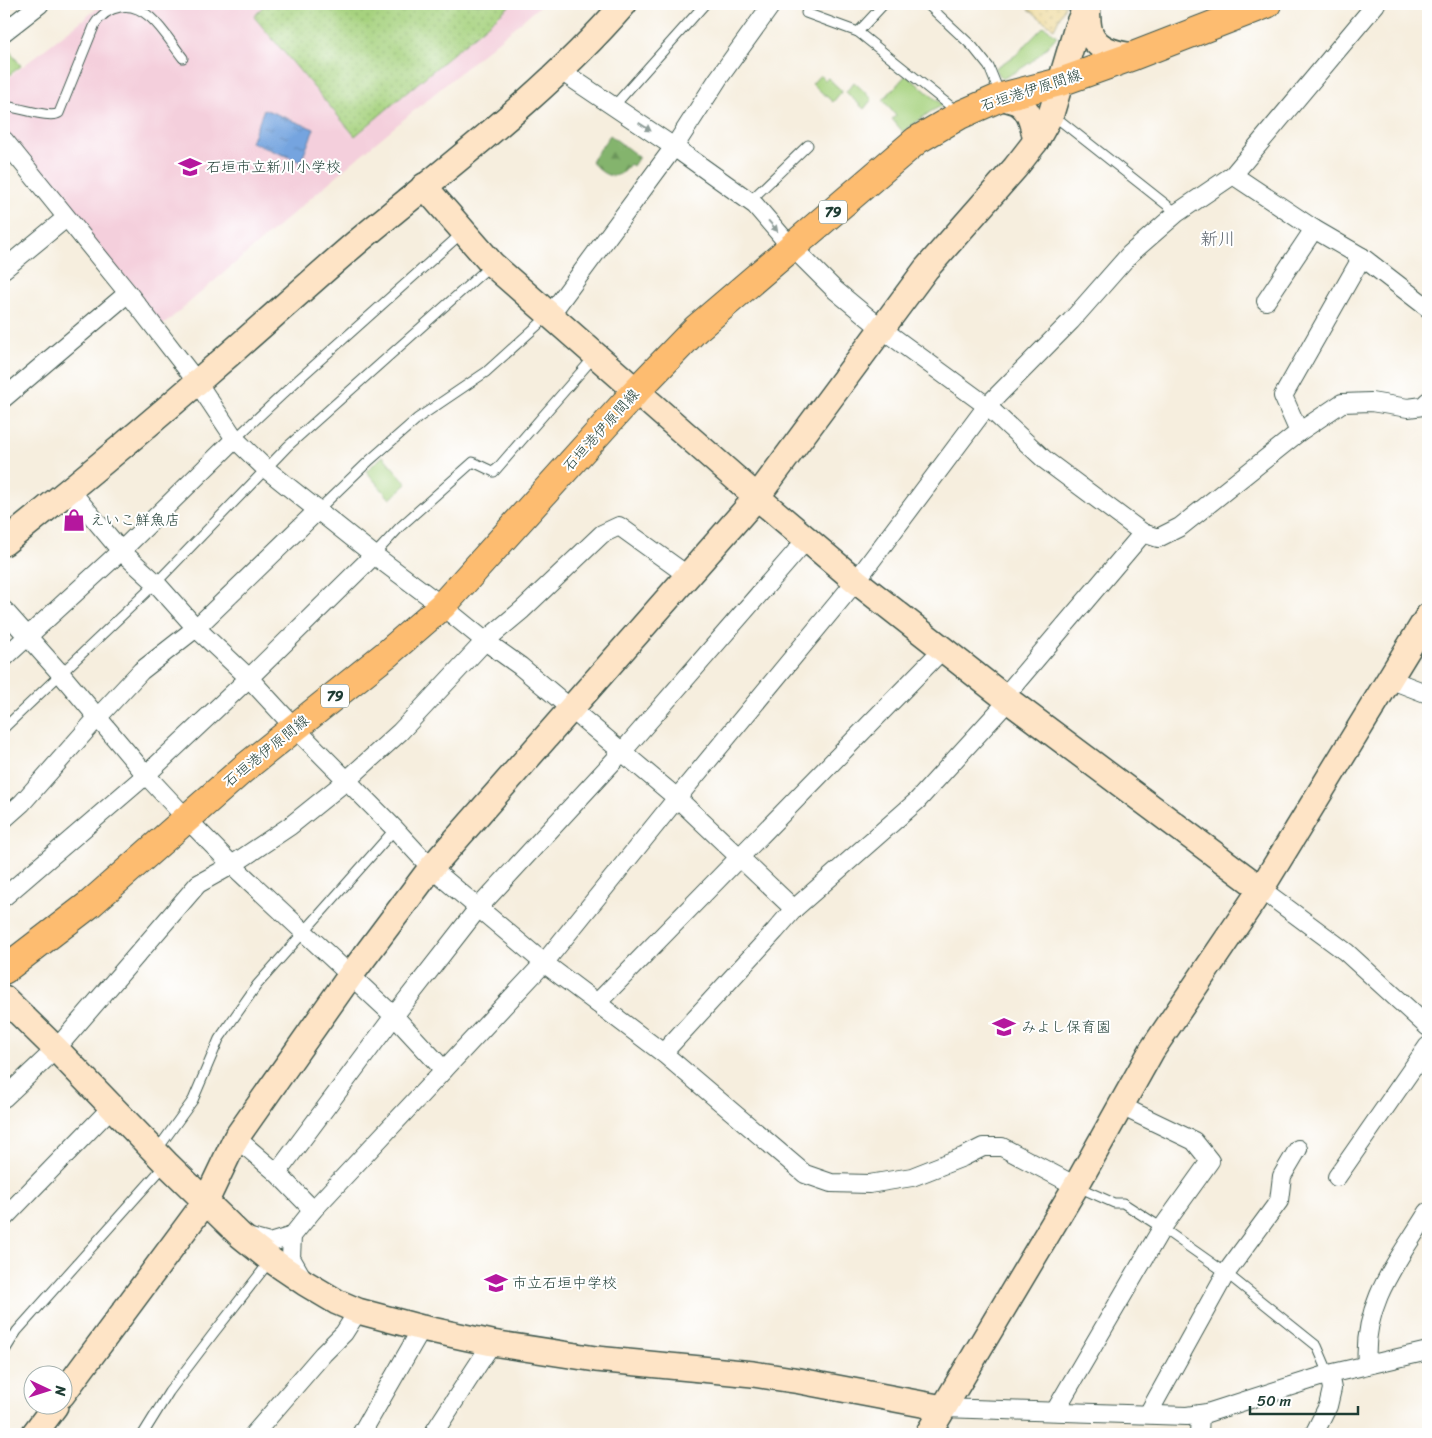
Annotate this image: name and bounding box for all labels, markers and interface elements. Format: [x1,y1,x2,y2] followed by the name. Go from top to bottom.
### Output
[977,61,1085,119] street label: 石垣港伊原間線
[638,123,652,132] one-way arrow
[177,154,203,180] school or university icon: 石垣市立新川小学校
[206,154,341,180] place label: 石垣市立新川小学校
[819,200,847,223] road number: 79
[768,219,779,232] one-way arrow
[1200,223,1236,255] district label: 新川
[556,382,646,478] street label: 石垣港伊原間線
[61,507,87,533] shop icon: えいこ鮮魚店
[90,507,180,533] place label: えいこ鮮魚店
[321,684,349,708] road number: 79
[217,708,315,794] street label: 石垣港伊原間線
[991,1014,1017,1040] school or university icon: みよし保育園
[1021,1014,1111,1040] place label: みよし保育園
[483,1270,509,1296] school or university icon: 市立石垣中学校
[512,1270,617,1296] place label: 市立石垣中学校
[22,1366,72,1416] north arrow
[1250,1383,1357,1415] scale bar
[48,1384,73,1397] text: N
[1257,1388,1292,1414] text: 50 m

